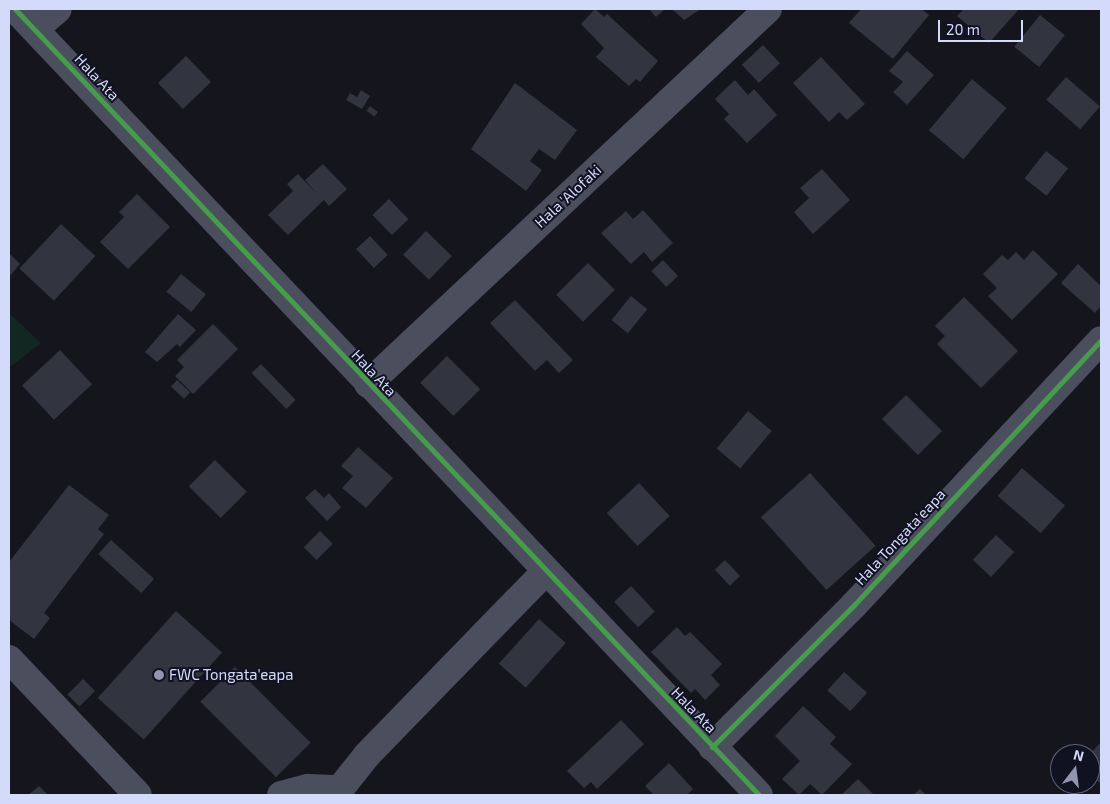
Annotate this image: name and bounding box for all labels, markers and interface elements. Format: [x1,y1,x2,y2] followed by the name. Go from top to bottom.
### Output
[940,10,1025,42] scale bar
[946,20,980,38] text: 20 m
[71,50,123,104] street label: Hala Ata
[531,161,605,231] street label: Hala 'Alofaki
[348,346,400,400] street label: Hala Ata
[851,485,949,589] street label: Hala Tongata'eapa
[169,666,294,684] place label: FWC Tongata'eapa
[153,669,165,681] marker: FWC Tongata'eapa
[668,683,720,737] street label: Hala Ata
[1050,744,1100,794] north arrow
[1072,745,1086,765] text: N

